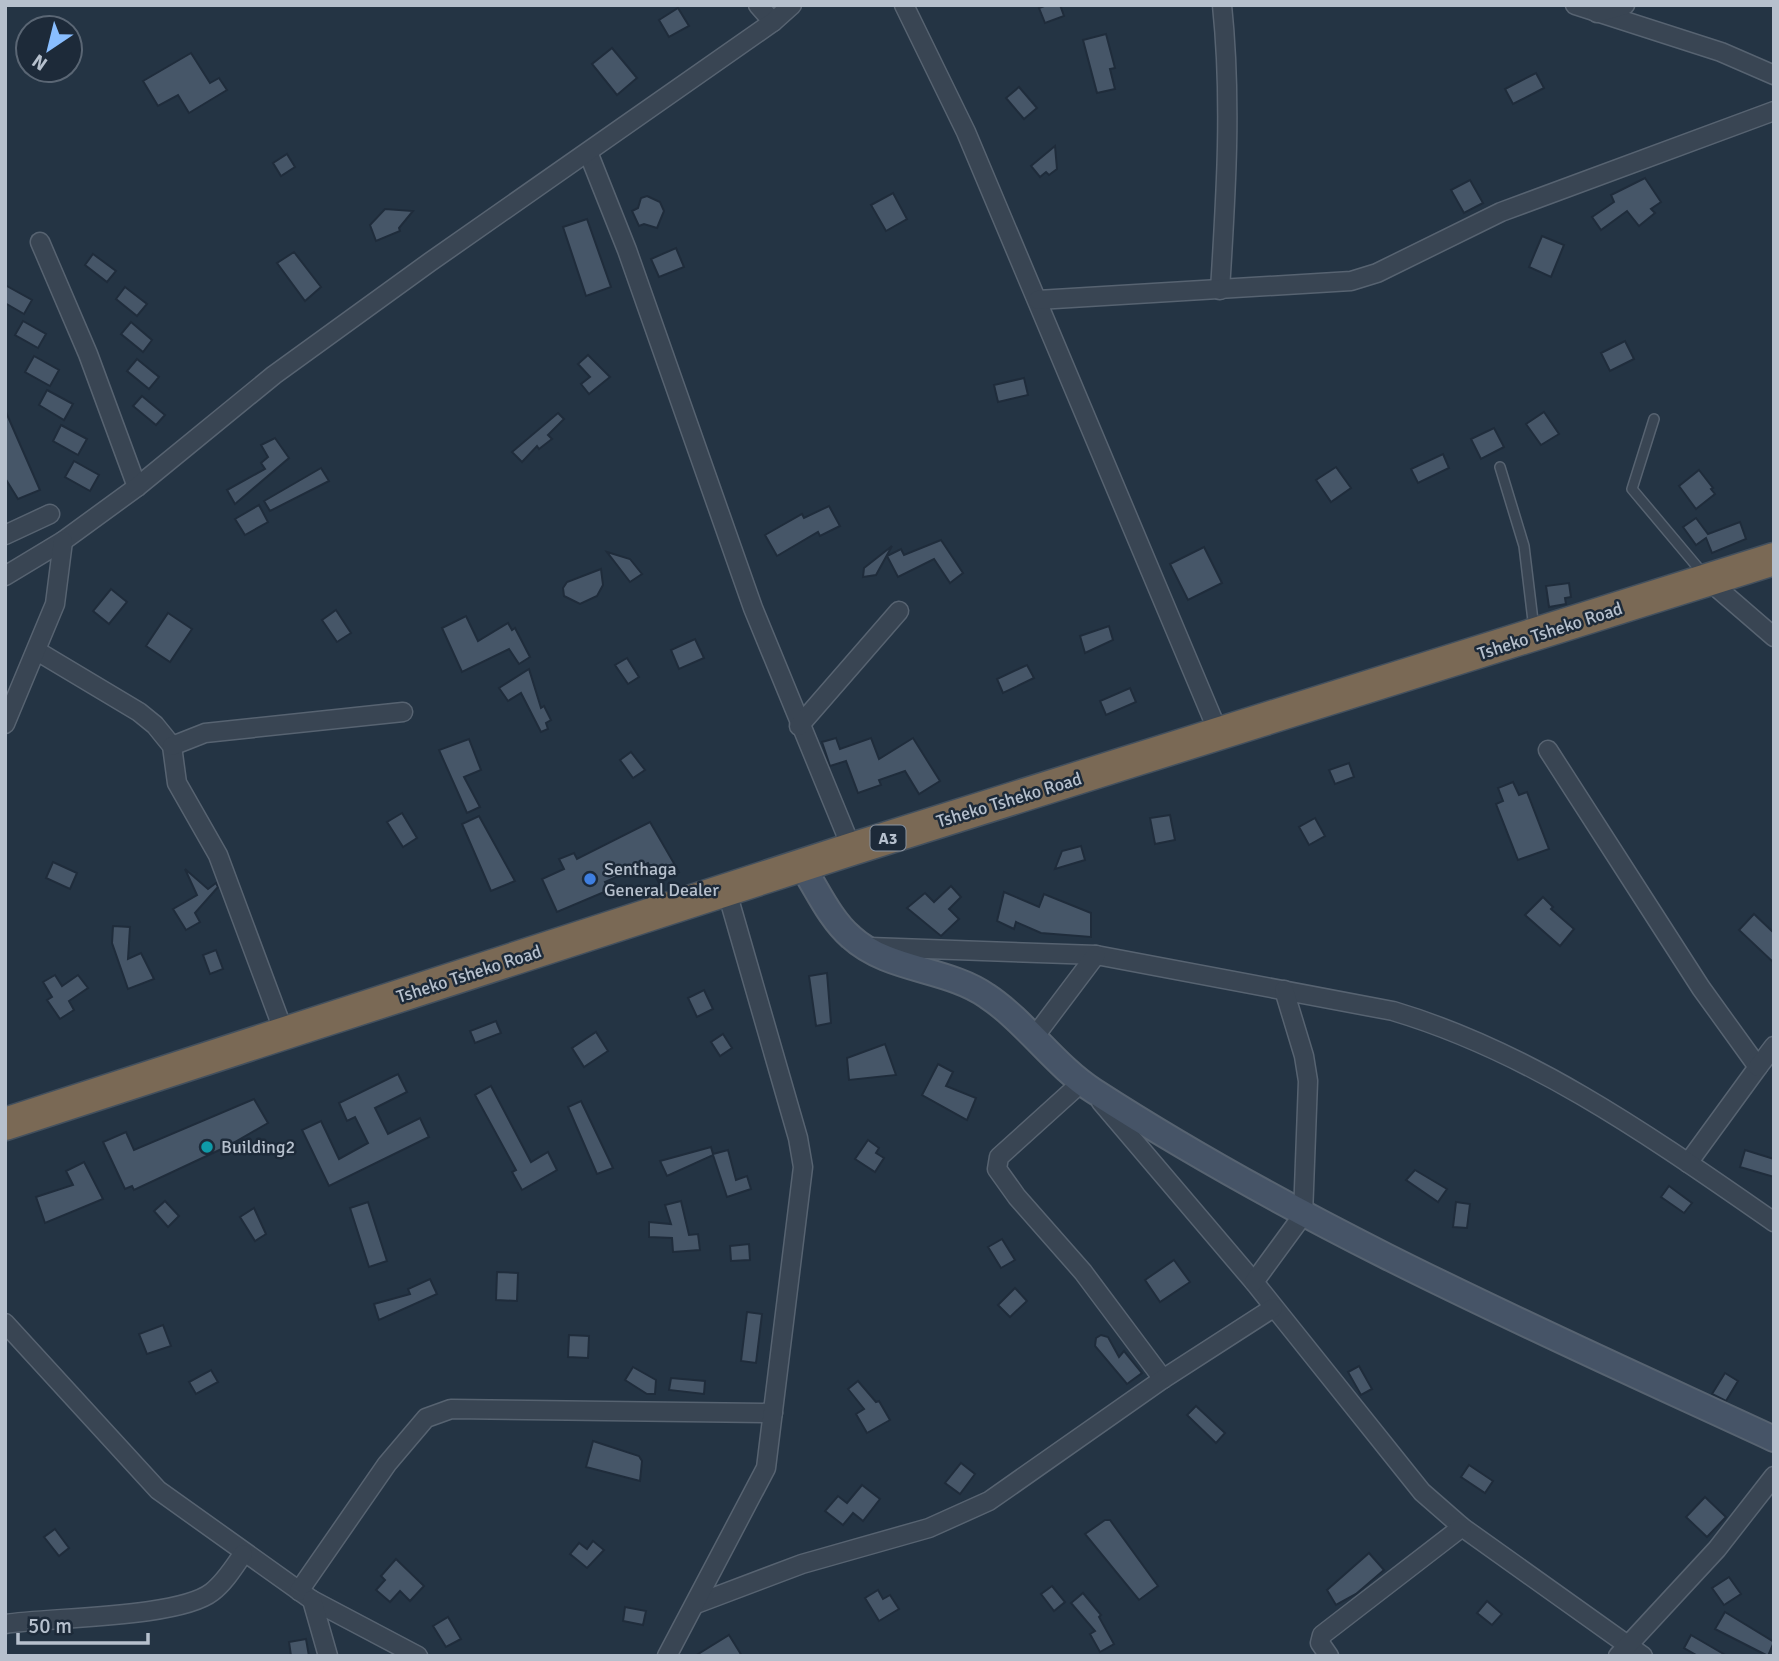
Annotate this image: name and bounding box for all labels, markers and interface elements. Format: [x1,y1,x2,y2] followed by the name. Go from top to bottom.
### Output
[14,14,84,84] north arrow
[28,48,52,76] text: N
[1475,597,1625,665] street label: Tsheko Tsheko Road
[934,767,1084,833] street label: Tsheko Tsheko Road
[870,825,906,850] road number: A3
[604,858,719,901] place label: Senthaga General Dealer
[582,871,598,887] marker: Senthaga General Dealer
[394,940,544,1008] street label: Tsheko Tsheko Road
[221,1136,295,1158] place label: Building2
[199,1139,215,1155] marker: Building2
[18,1602,147,1646] scale bar
[28,1613,72,1639] text: 50 m

